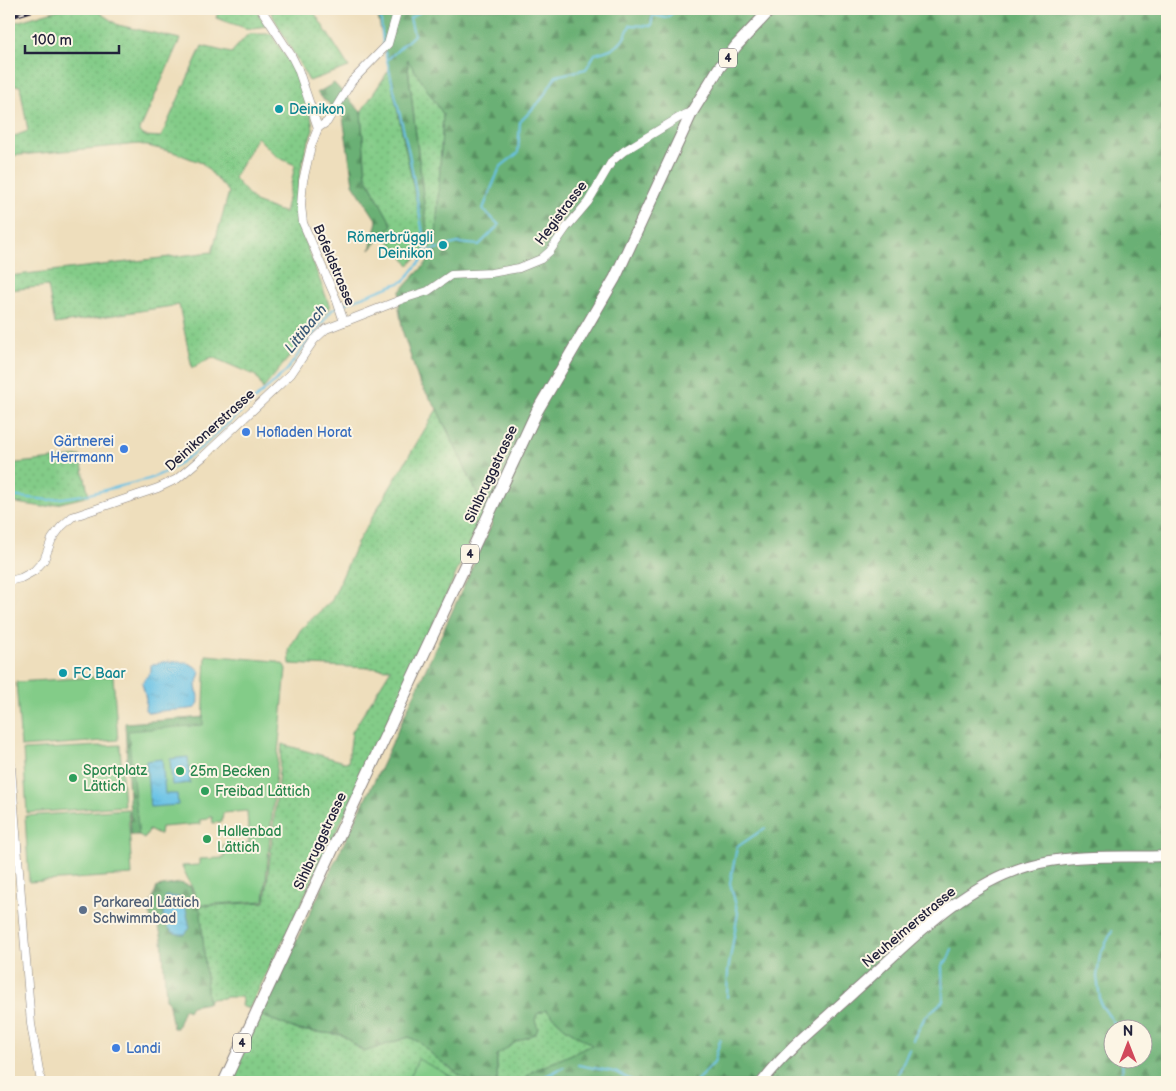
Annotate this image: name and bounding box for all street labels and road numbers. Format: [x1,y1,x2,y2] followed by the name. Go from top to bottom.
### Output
[719,48,737,68] road number: 4
[531,178,591,248] street label: Hegistrasse
[309,222,359,308] street label: Bofeldstrasse
[162,385,258,475] street label: Deinikonerstrasse
[461,423,521,525] street label: Sihlbruggstrasse
[461,544,479,564] road number: 4
[290,790,350,892] street label: Sihlbruggstrasse
[859,883,959,971] street label: Neuheimerstrasse
[233,1034,251,1052] road number: 4

